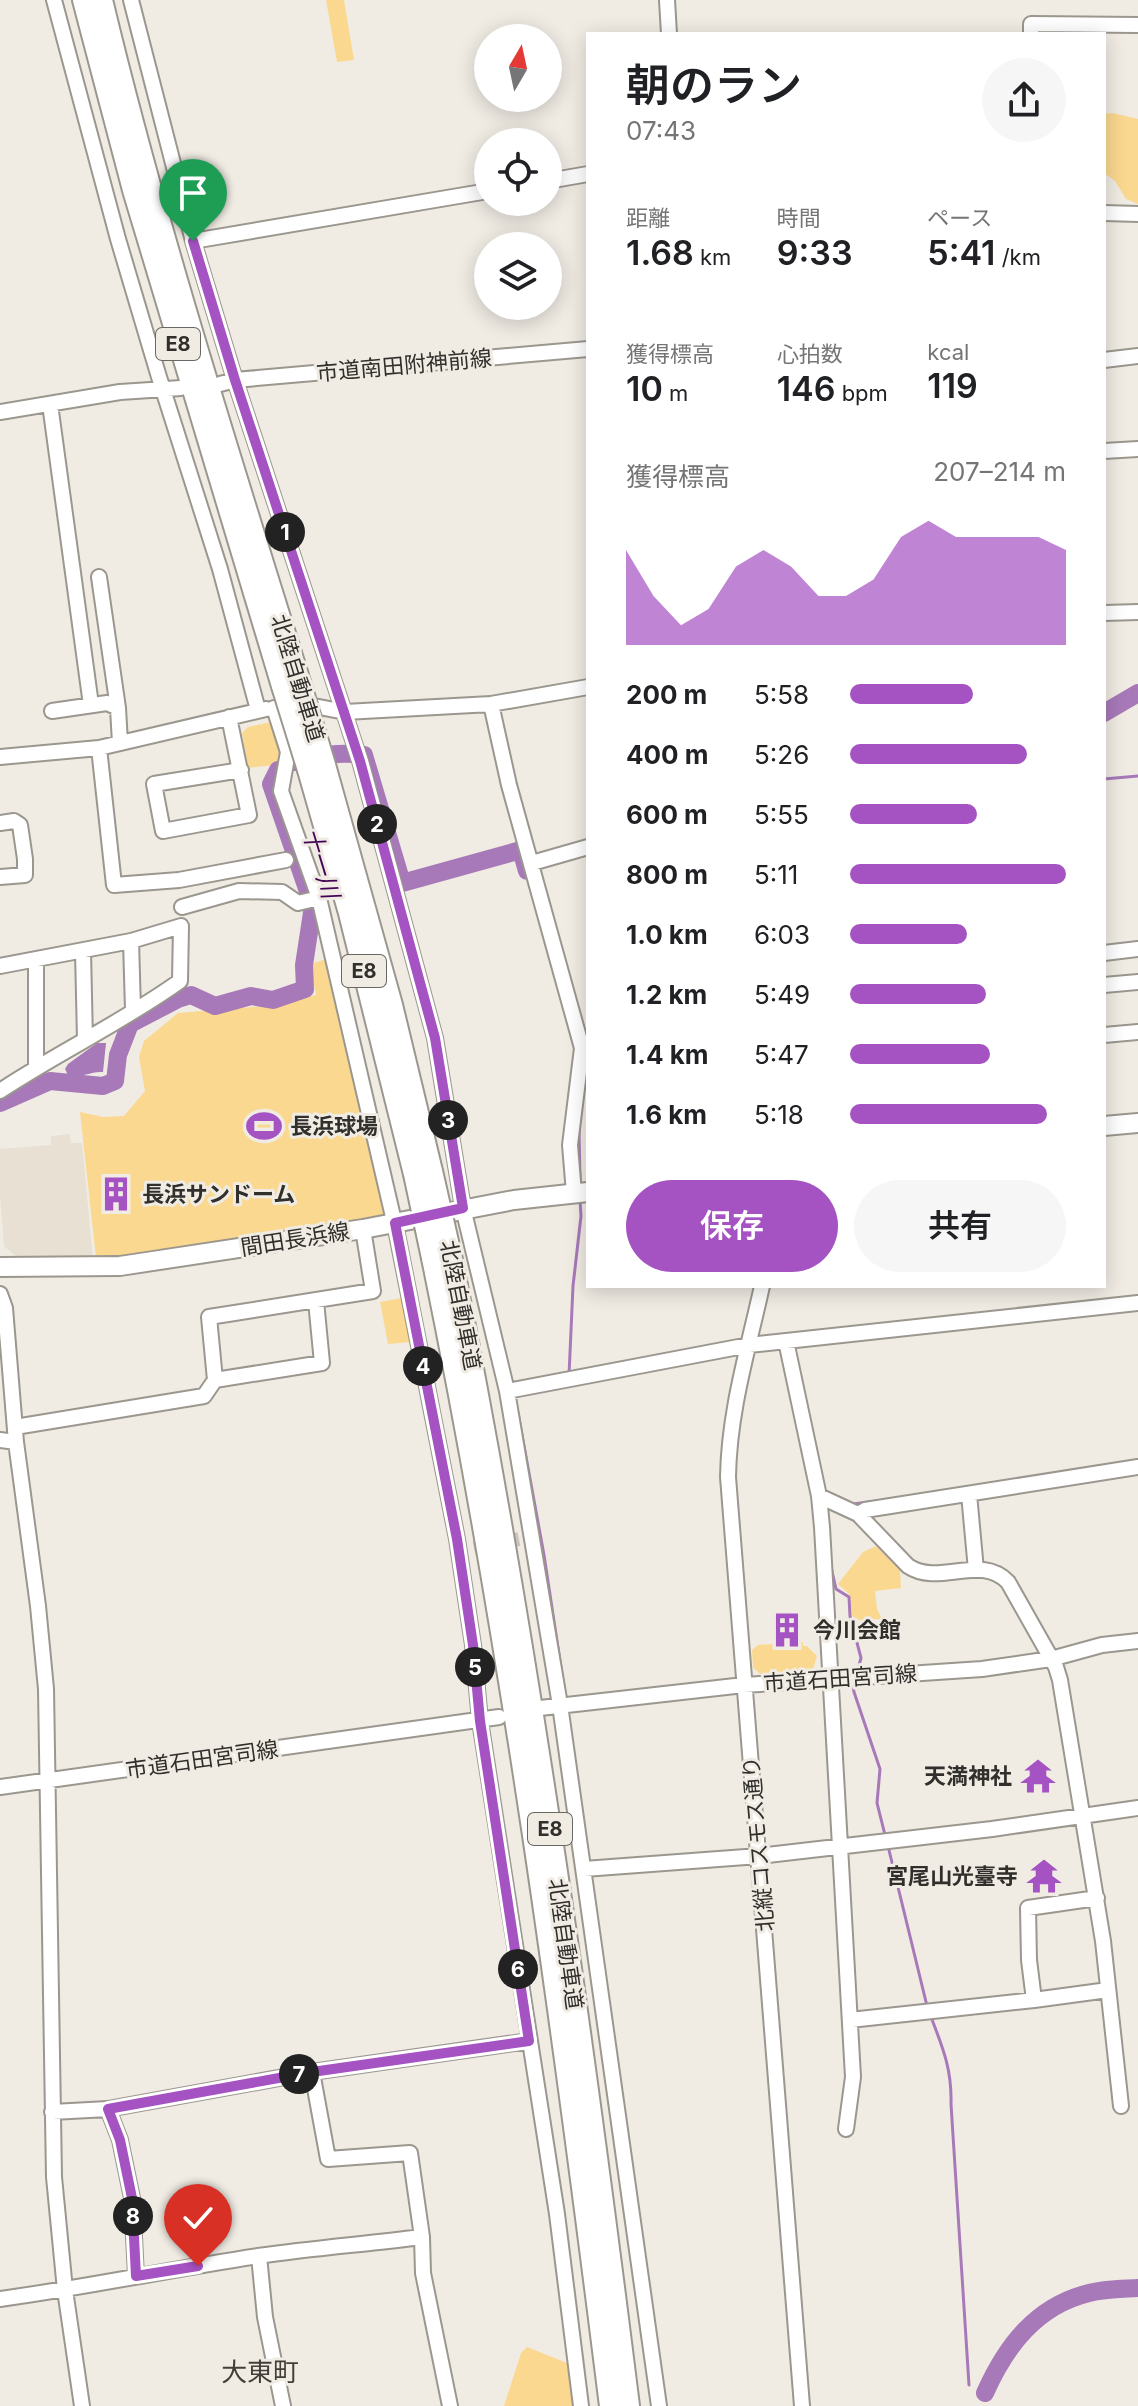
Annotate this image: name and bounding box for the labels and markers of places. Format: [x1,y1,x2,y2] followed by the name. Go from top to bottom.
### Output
[159,159,227,241] pin
[265,512,305,552] pin: 1
[357,804,397,844] pin: 2
[428,1100,468,1140] pin: 3
[245,1107,283,1145] sports icon: 長浜球場
[290,1113,378,1139] place label: 長浜球場
[97,1175,135,1213] building icon: 長浜サンドーム
[142,1181,295,1207] place label: 長浜サンドーム
[403,1346,443,1386] pin: 4
[768,1611,806,1649] building icon: 今川会館
[813,1617,901,1643] place label: 今川会館
[455,1647,495,1687] pin: 5
[1019,1757,1057,1795] temple icon: 天満神社
[924,1763,1012,1789] place label: 天満神社
[1025,1857,1063,1895] temple icon: 宮尾山光臺寺
[886,1863,1018,1889] place label: 宮尾山光臺寺
[498,1949,538,1989] pin: 6
[279,2054,319,2094] pin: 7
[164,2184,232,2266] pin
[113,2196,153,2236] pin: 8

